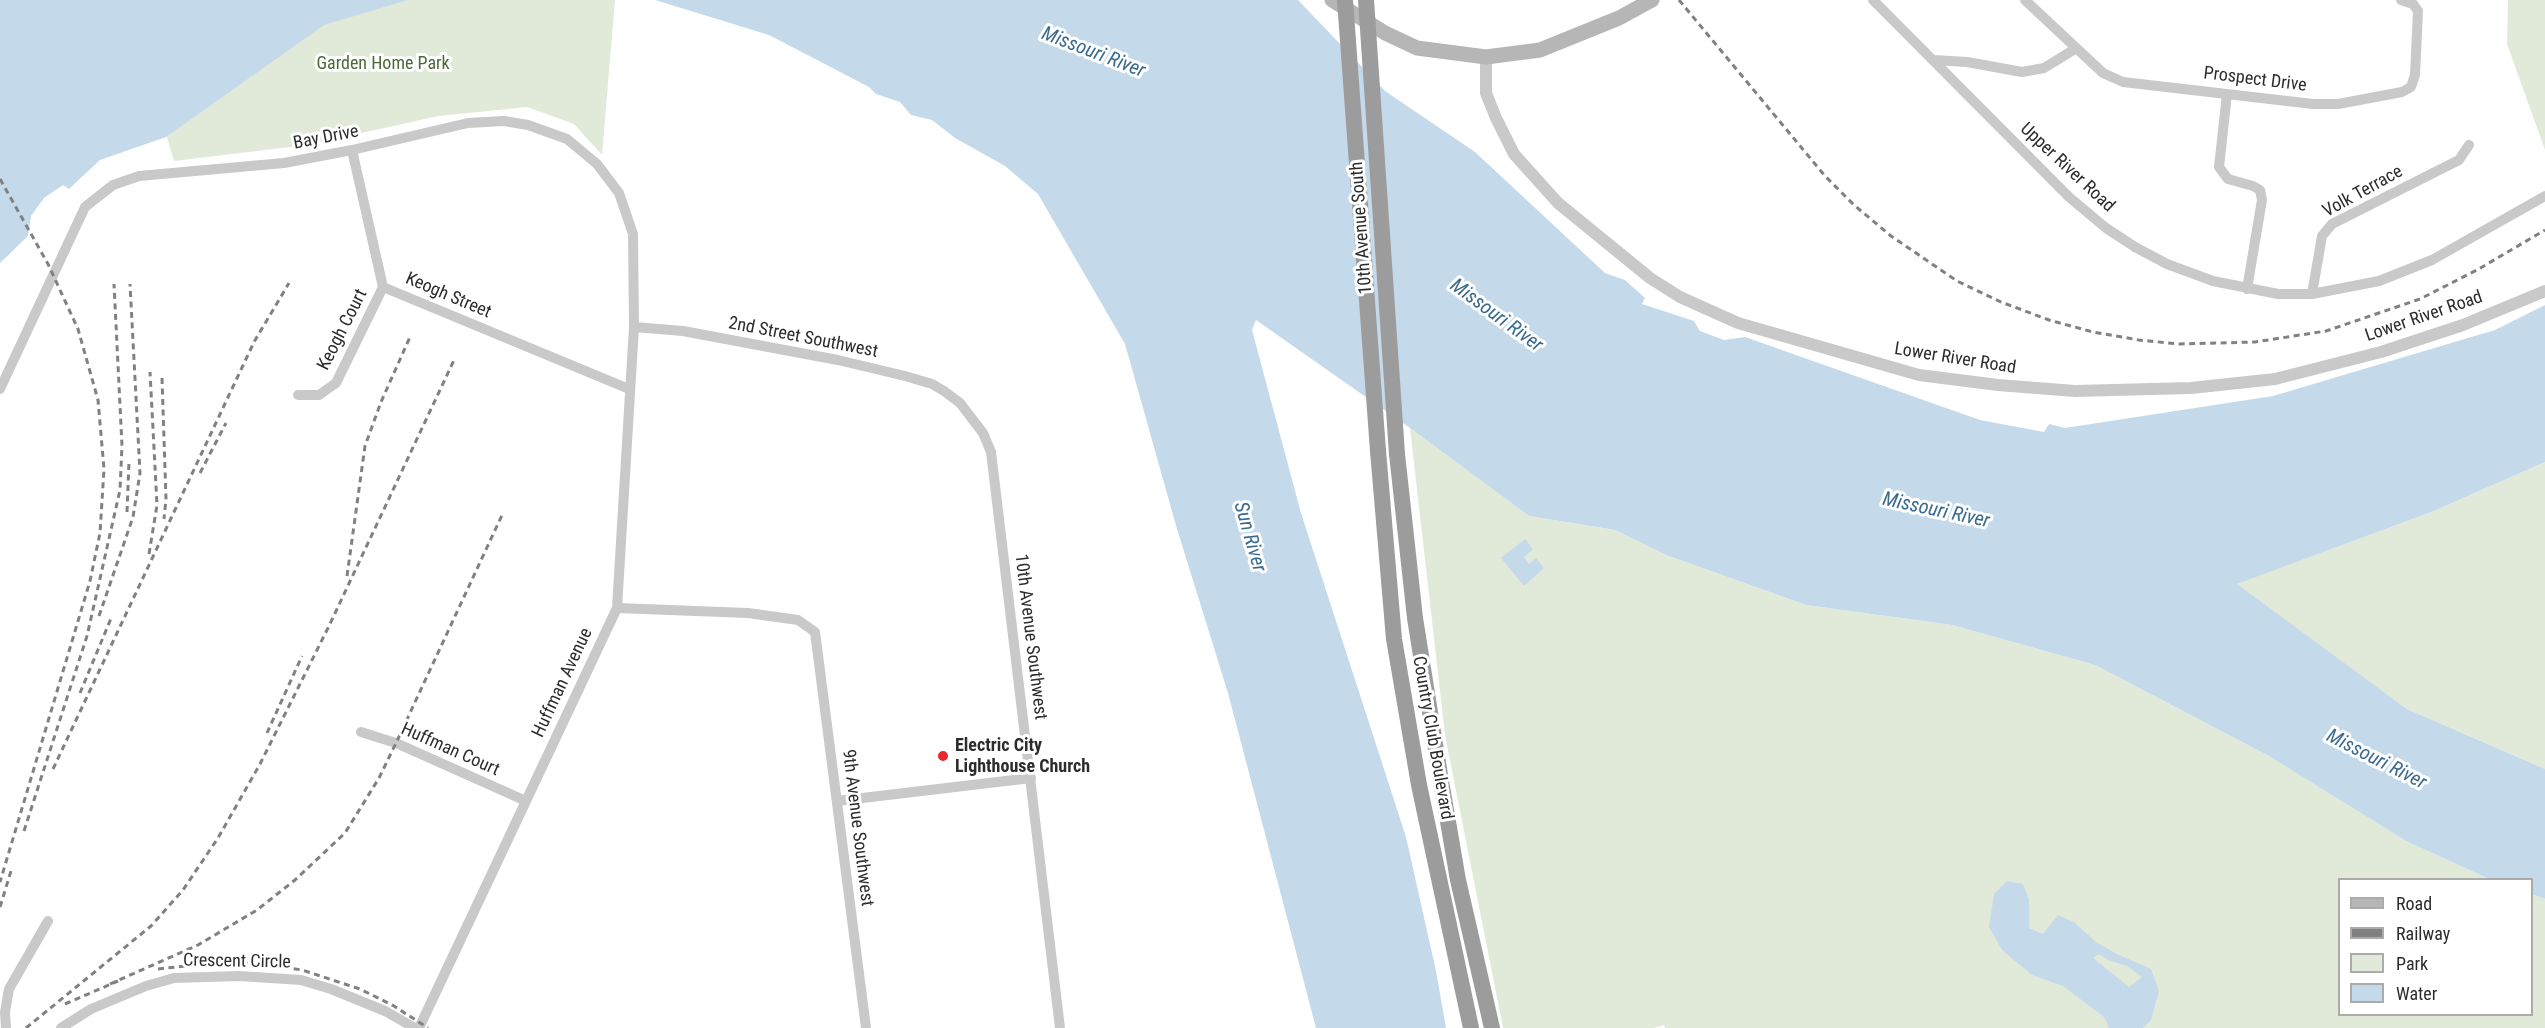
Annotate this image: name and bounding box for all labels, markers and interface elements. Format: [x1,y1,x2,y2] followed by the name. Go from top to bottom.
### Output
[1038,22,1148,84] water label: Missouri River
[316,53,450,75] park label: Garden Home Park
[2202,63,2308,97] street label: Prospect Drive
[2015,119,2119,217] street label: Upper River Road
[292,121,360,155] street label: Bay Drive
[1347,161,1377,295] street label: 10th Avenue South
[2319,161,2407,223] street label: Volk Terrace
[402,268,494,324] street label: Keogh Street
[1445,274,1547,358] water label: Missouri River
[313,286,373,374] street label: Keogh Court
[2362,287,2486,347] street label: Lower River Road
[726,313,880,363] street label: 2nd Street Southwest
[1893,339,2017,379] street label: Lower River Road
[1880,488,1992,534] water label: Missouri River
[1228,499,1270,575] water label: Sun River
[1009,553,1051,721] street label: 10th Avenue Southwest
[528,625,598,741] street label: Huffman Avenue
[1407,655,1457,821] street label: Country Club Boulevard
[397,719,503,781] street label: Huffman Court
[2322,725,2430,795] water label: Missouri River
[955,735,1090,777] place label: Electric City Lighthouse Church
[837,748,877,908] street label: 9th Avenue Southwest
[936,749,950,763] marker: Electric City Lighthouse Church
[2338,878,2533,1016] legend
[2396,893,2432,914] text: Road
[2396,923,2450,944] text: Railway
[183,950,291,974] street label: Crescent Circle
[2396,953,2428,974] text: Park
[2396,983,2437,1004] text: Water

